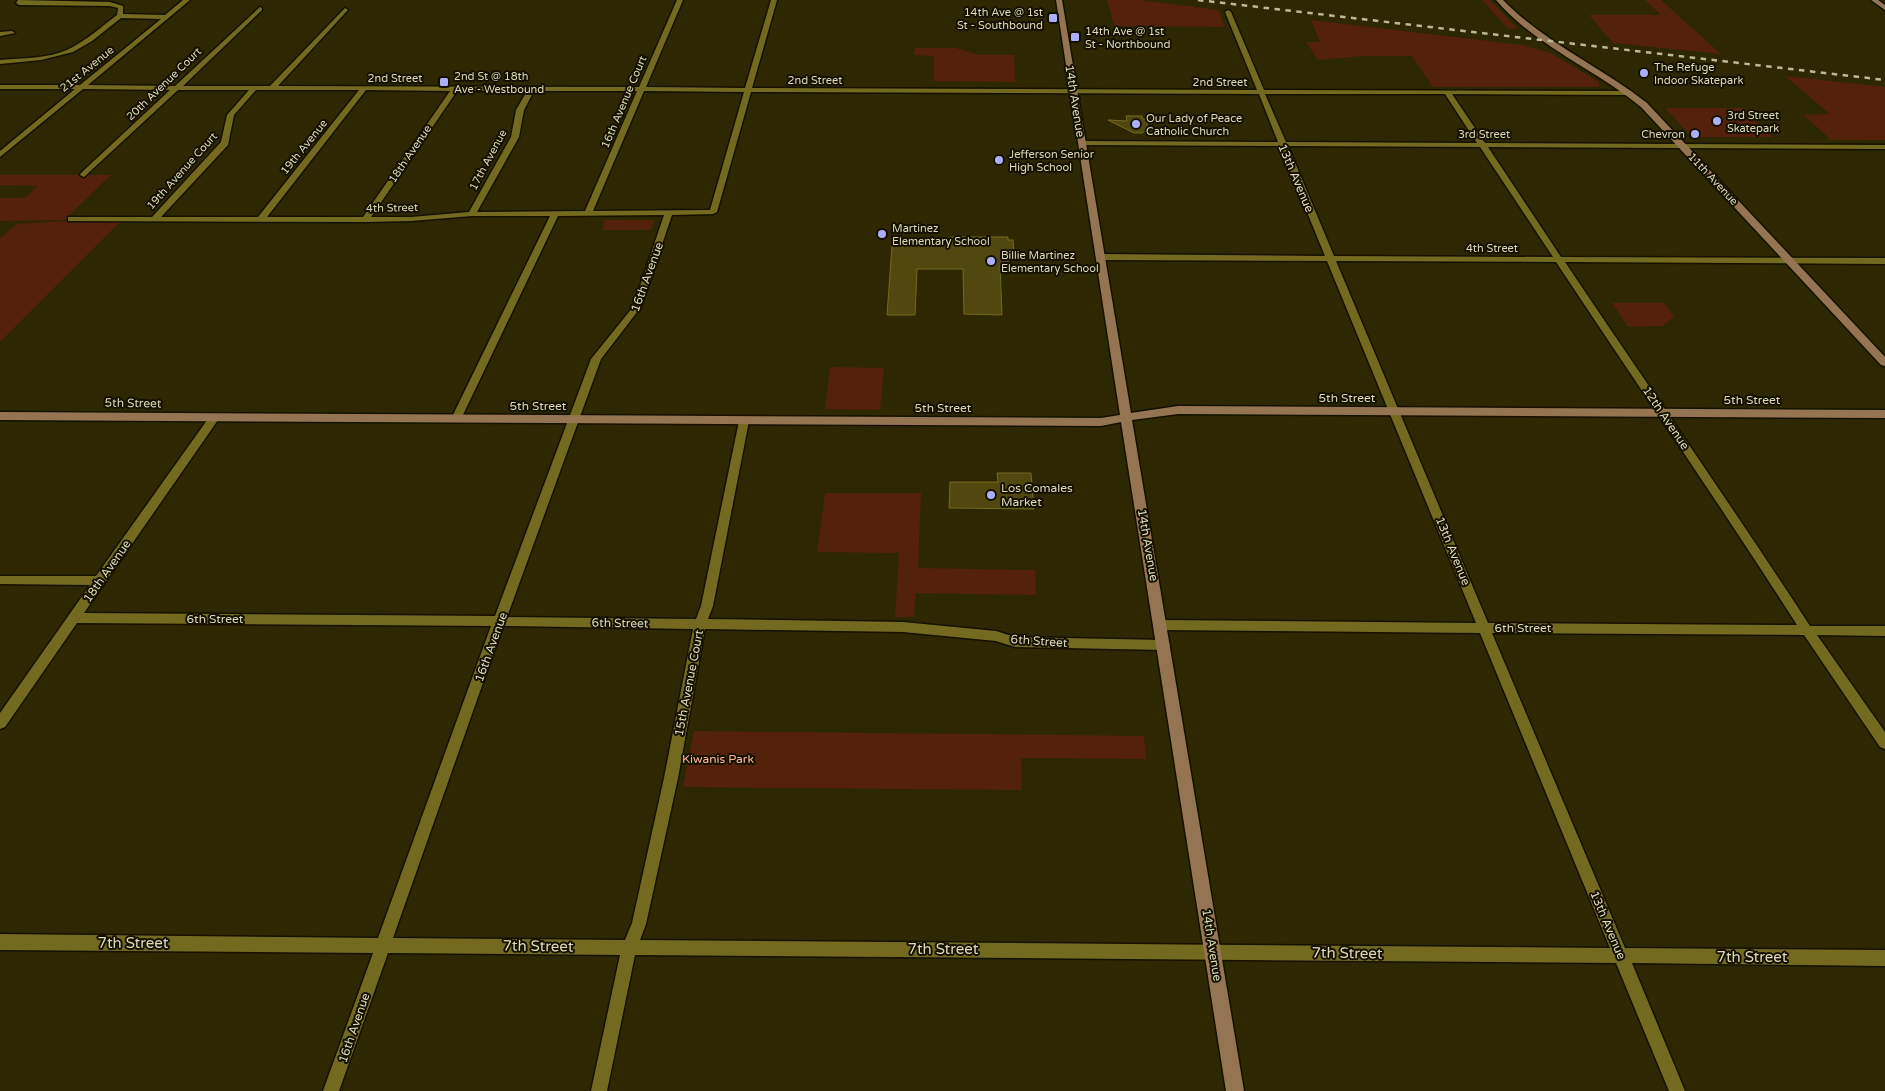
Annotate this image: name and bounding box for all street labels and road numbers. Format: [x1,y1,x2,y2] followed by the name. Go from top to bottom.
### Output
[57,43,117,95] street label: 21st Avenue
[124,45,204,123] street label: 20th Avenue Court
[599,54,649,150] street label: 16th Avenue Court
[1062,64,1088,138] street label: 14th Avenue
[368,72,422,85] street label: 2nd Street
[788,74,842,87] street label: 2nd Street
[1193,76,1247,89] street label: 2nd Street
[278,117,330,177] street label: 19th Avenue
[386,123,434,185] street label: 18th Avenue
[467,127,509,193] street label: 17th Avenue
[1458,128,1510,141] street label: 3rd Street
[144,130,220,212] street label: 19th Avenue Court
[1275,142,1317,215] street label: 13th Avenue
[1685,150,1741,208] street label: 11th Avenue
[366,201,418,215] street label: 4th Street
[628,240,666,314] street label: 16th Avenue
[1466,242,1518,255] street label: 4th Street
[1640,384,1692,452] street label: 12th Avenue
[1319,391,1376,405] street label: 5th Street
[1724,393,1781,407] street label: 5th Street
[104,396,162,411] street label: 5th Street
[510,399,567,413] street label: 5th Street
[915,401,972,415] street label: 5th Street
[1135,508,1161,582] street label: 14th Avenue
[1433,515,1473,588] street label: 13th Avenue
[80,537,134,605] street label: 18th Avenue
[472,610,510,684] street label: 16th Avenue
[187,612,244,626] street label: 6th Street
[591,616,649,631] street label: 6th Street
[1495,621,1552,635] street label: 6th Street
[672,628,706,737] street label: 15th Avenue Court
[1010,632,1068,650] street label: 6th Street
[1587,889,1629,962] street label: 13th Avenue
[1199,908,1225,982] street label: 14th Avenue
[97,934,169,952] street label: 7th Street
[502,936,574,956] street label: 7th Street
[907,940,979,958] street label: 7th Street
[1311,943,1383,963] street label: 7th Street
[1716,948,1788,966] street label: 7th Street
[335,991,373,1065] street label: 16th Avenue

